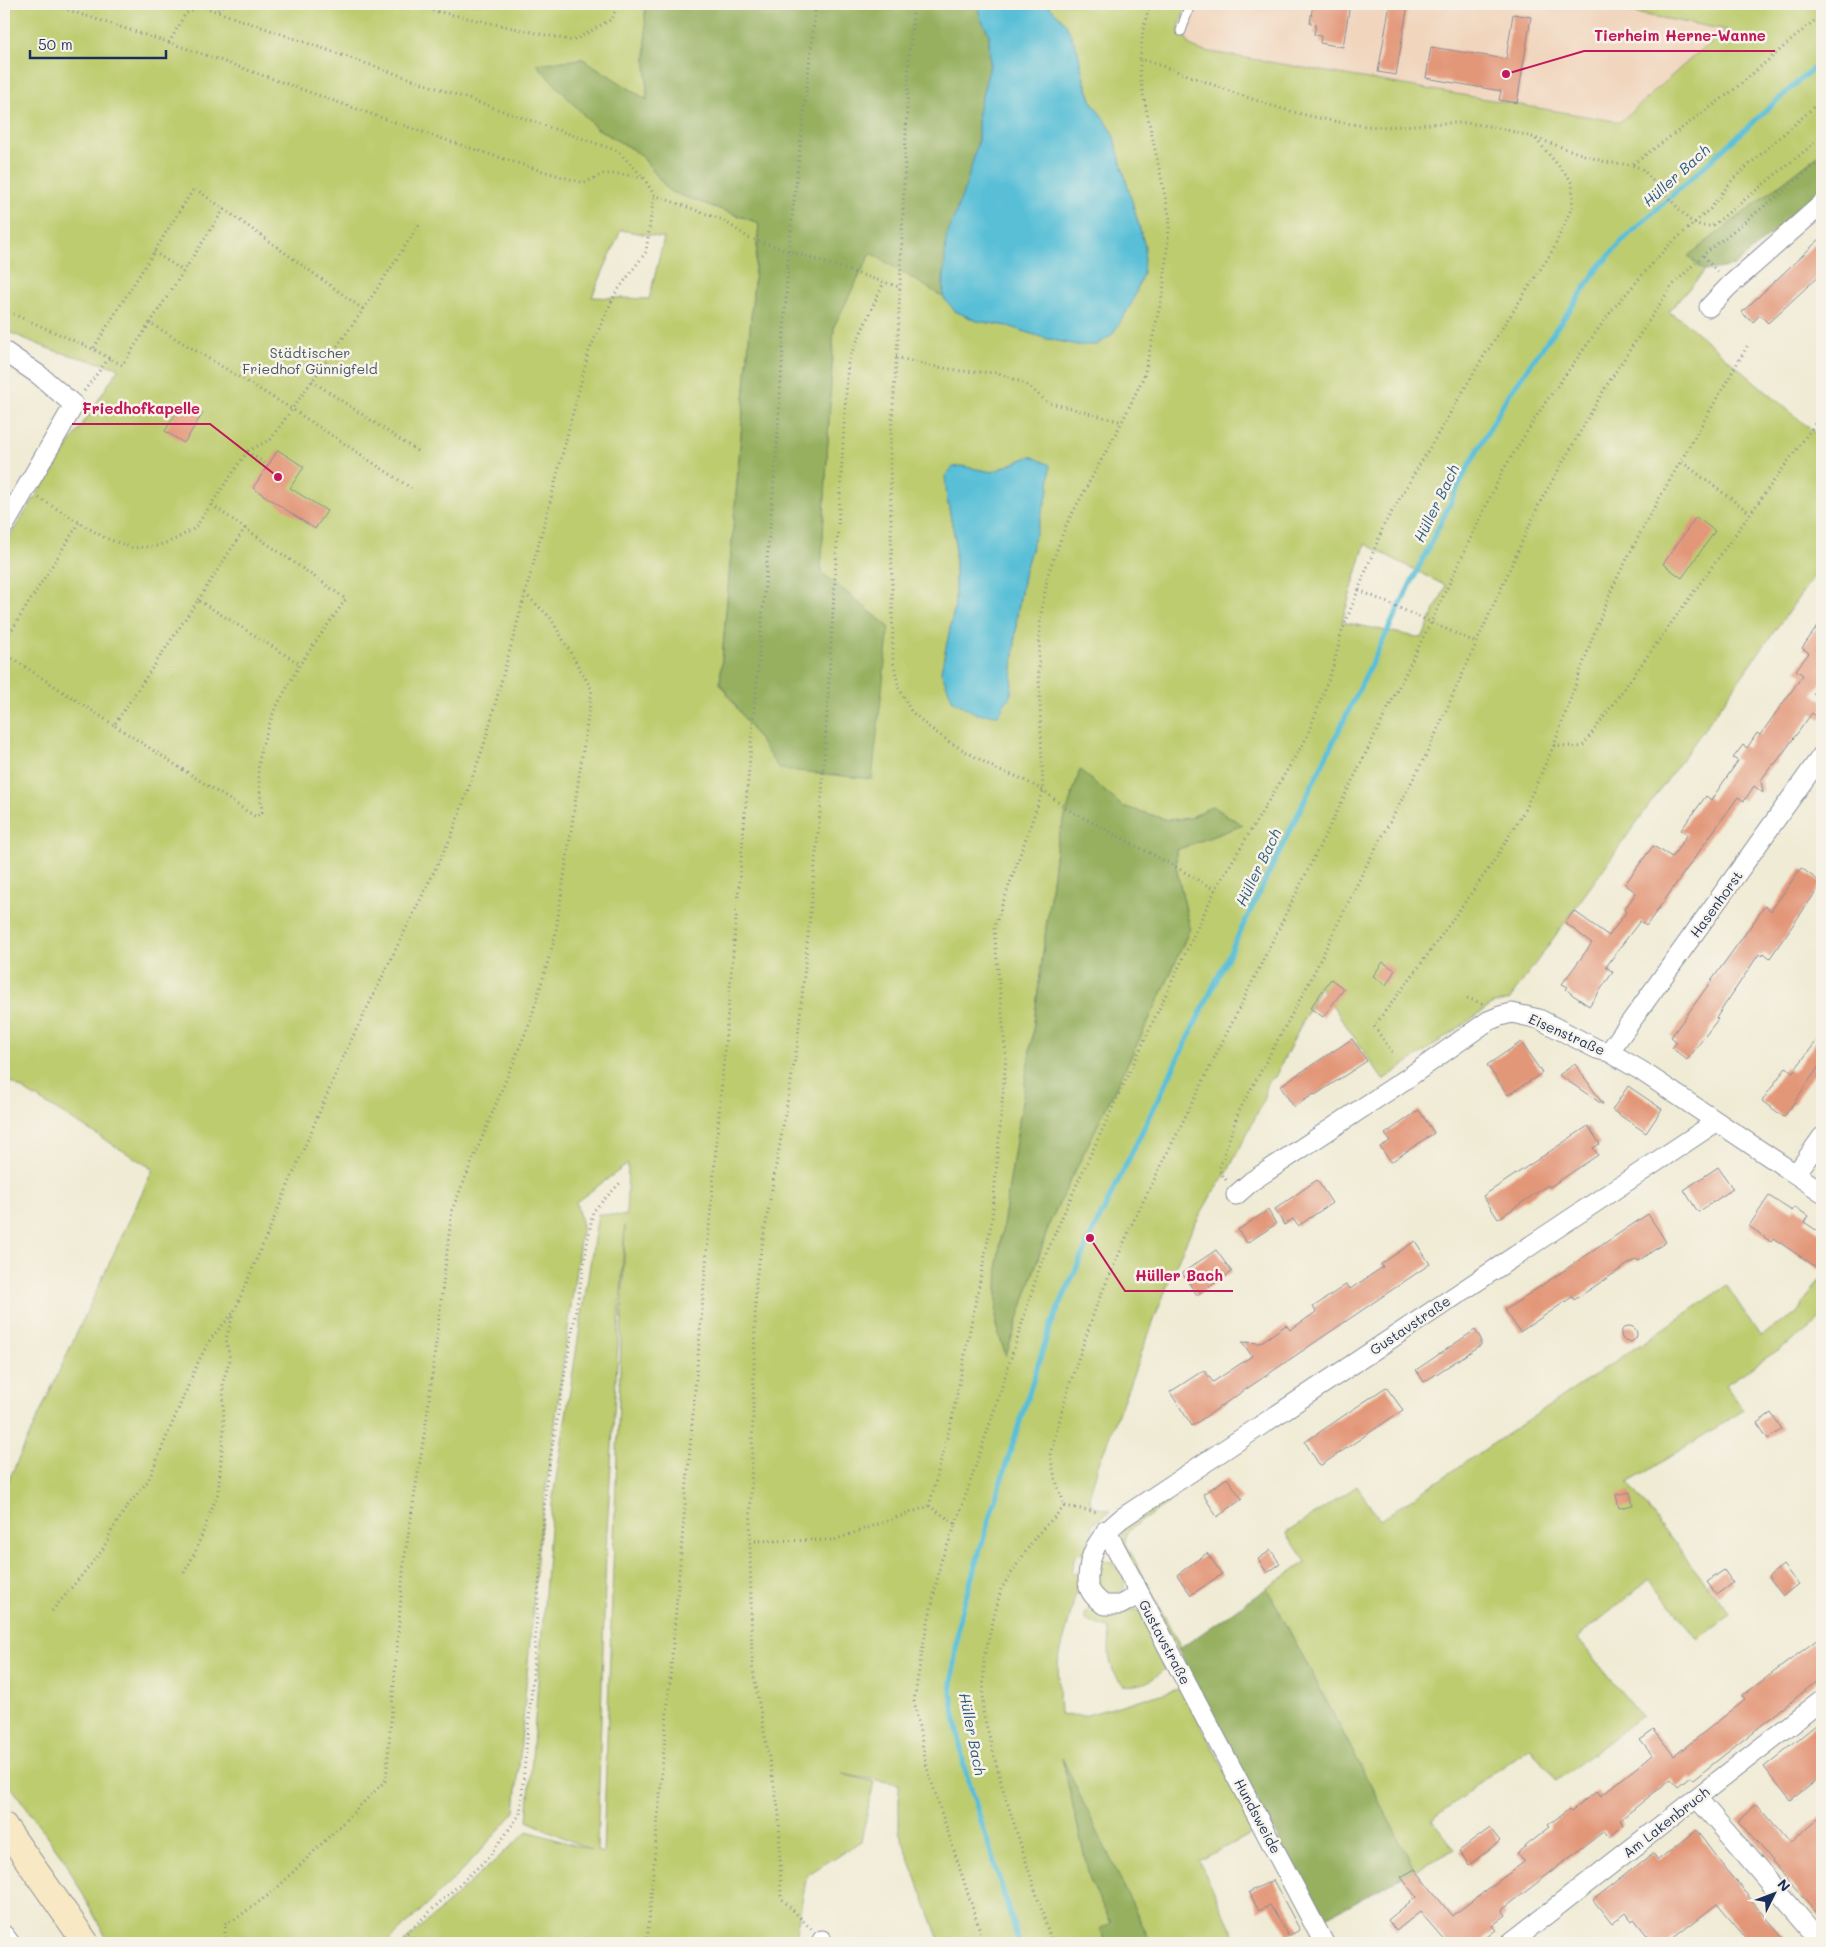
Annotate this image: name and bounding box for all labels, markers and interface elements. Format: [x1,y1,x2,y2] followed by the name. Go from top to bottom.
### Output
[1584,21,1775,51] callout: Tierheim Herne-Wanne
[1594,25,1766,45] text: Tierheim Herne-Wanne
[30,28,166,60] scale bar
[38,34,73,54] text: 50 m
[1638,139,1714,211] water label: Hüller Bach
[242,343,378,378] park label: Städtischer Friedhof Günnigfeld
[72,394,210,424] callout: Friedhofkapelle
[82,398,200,418] text: Friedhofkapelle
[1409,461,1463,545] water label: Hüller Bach
[1231,825,1285,909] water label: Hüller Bach
[1685,867,1747,941] street label: Hasenhorst
[1526,1009,1608,1059] street label: Eisenstraße
[1125,1261,1233,1291] callout: Hüller Bach
[1135,1265,1223,1285] text: Hüller Bach
[1366,1291,1454,1359] street label: Gustavstraße
[1135,1596,1195,1688] street label: Gustavstraße
[955,1691,991,1777] water label: Hüller Bach
[1230,1775,1286,1857] street label: Hundsweide
[1619,1782,1713,1862] street label: Am Lakenbruch
[1748,1870,1798,1920] north arrow
[1773,1875,1795,1895] text: N

